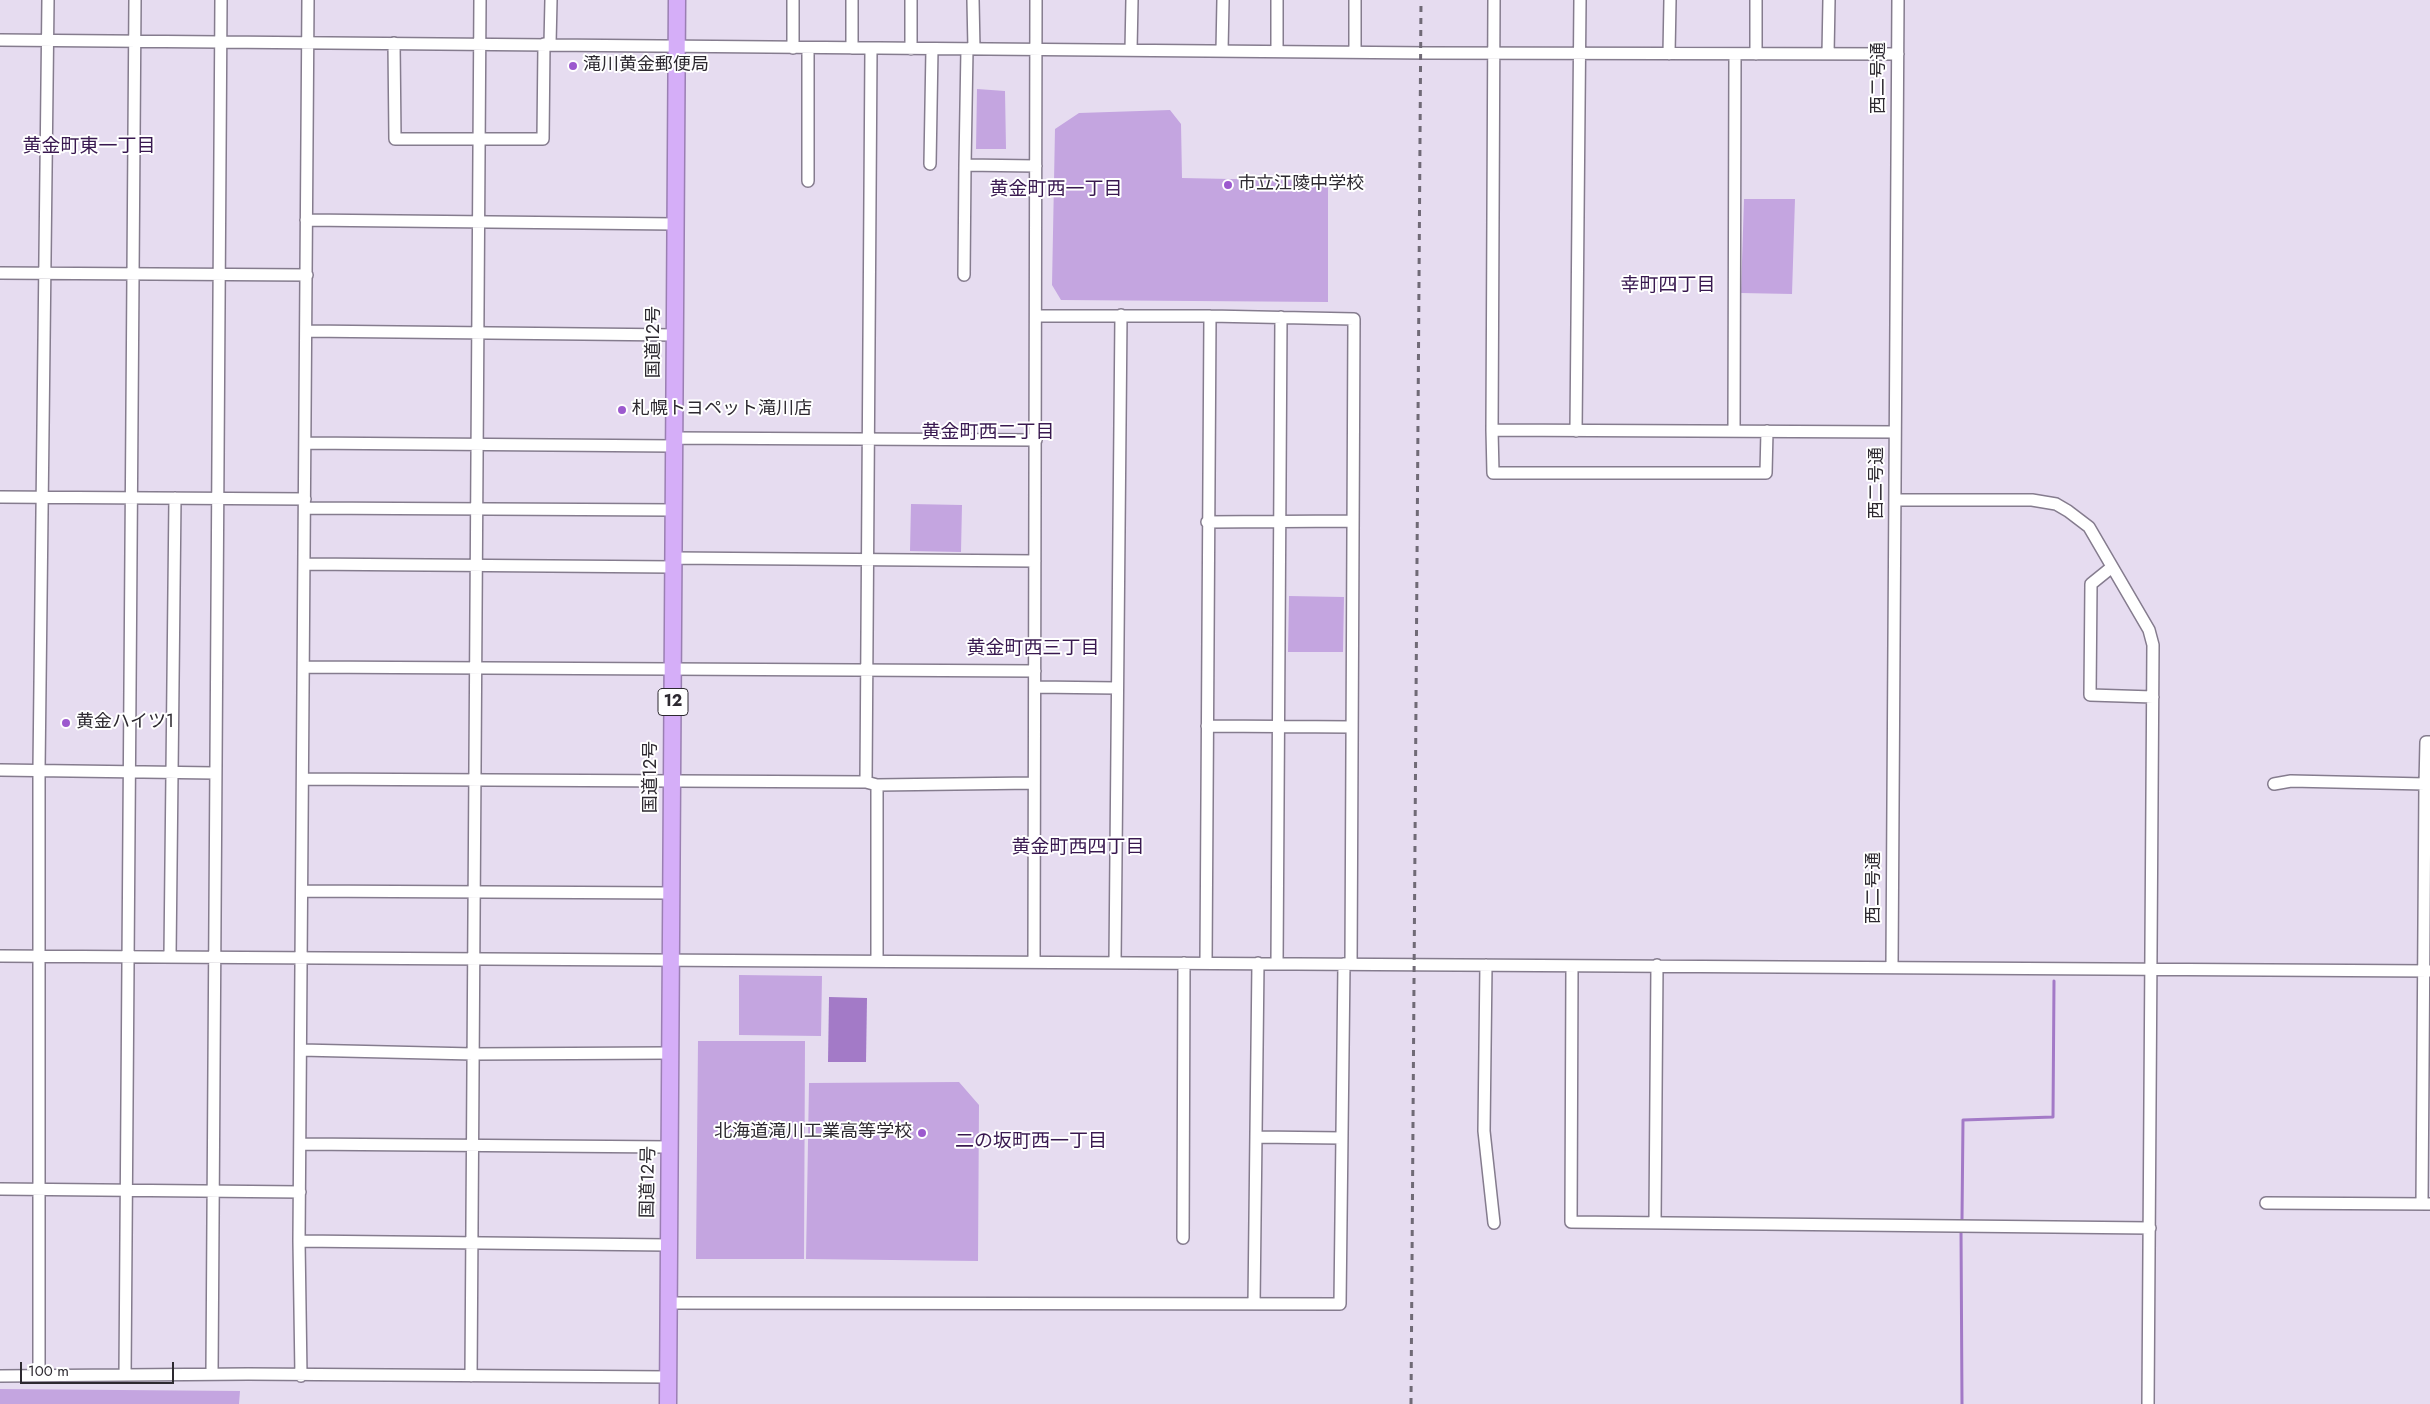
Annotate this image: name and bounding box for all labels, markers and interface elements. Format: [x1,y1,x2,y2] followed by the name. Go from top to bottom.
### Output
[1869,42,1891,114] street label: 西二号通
[583,55,709,77] place label: 滝川黄金郵便局
[567,60,579,72] marker: 滝川黄金郵便局
[23,136,155,158] district label: 黄金町東一丁目
[1238,174,1364,196] place label: 市立江陵中学校
[990,179,1122,201] district label: 黄金町西一丁目
[1222,179,1234,191] marker: 市立江陵中学校
[1621,275,1715,297] district label: 幸町四丁目
[644,306,666,378] street label: 国道12号
[632,399,812,421] place label: 札幌トヨペット滝川店
[616,404,628,416] marker: 札幌トヨペット滝川店
[922,422,1054,444] district label: 黄金町西二丁目
[1867,447,1889,519] street label: 西二号通
[967,638,1099,660] district label: 黄金町西三丁目
[658,689,688,716] road number: 12
[76,712,174,734] place label: 黄金ハイツ1
[60,717,72,729] marker: 黄金ハイツ1
[641,741,663,813] street label: 国道12号
[1012,837,1144,859] district label: 黄金町西四丁目
[1864,852,1886,924] street label: 西二号通
[714,1122,912,1144] place label: 北海道滝川工業高等学校
[916,1127,928,1139] marker: 北海道滝川工業高等学校
[955,1131,1107,1153] district label: 二の坂町西一丁目
[638,1146,660,1218] street label: 国道12号
[22,1352,176,1384] scale bar
[28,1360,69,1382] text: 100 m

